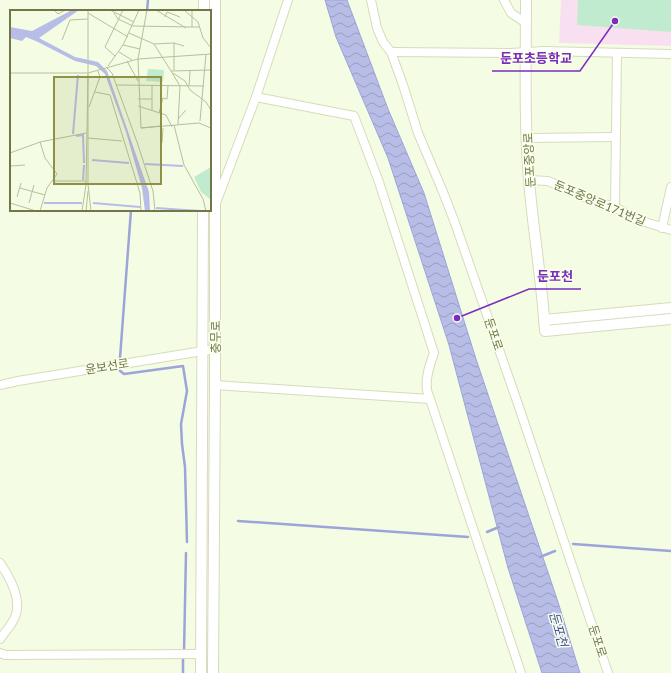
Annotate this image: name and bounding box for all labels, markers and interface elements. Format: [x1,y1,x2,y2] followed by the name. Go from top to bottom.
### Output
[10,10,211,211] inset map
[492,46,580,71] callout: 둔포초등학교
[500,50,572,66] text: 둔포초등학교
[520,132,538,188] street label: 둔포중앙로
[552,177,648,229] street label: 둔포중앙로171번길
[529,264,581,289] callout: 둔포천
[537,268,573,284] text: 둔포천
[482,316,506,352] street label: 둔포로
[208,320,223,354] street label: 충무로
[84,355,130,377] street label: 윤보선로
[546,610,572,649] water label: 둔포천
[586,623,610,659] street label: 둔포로

